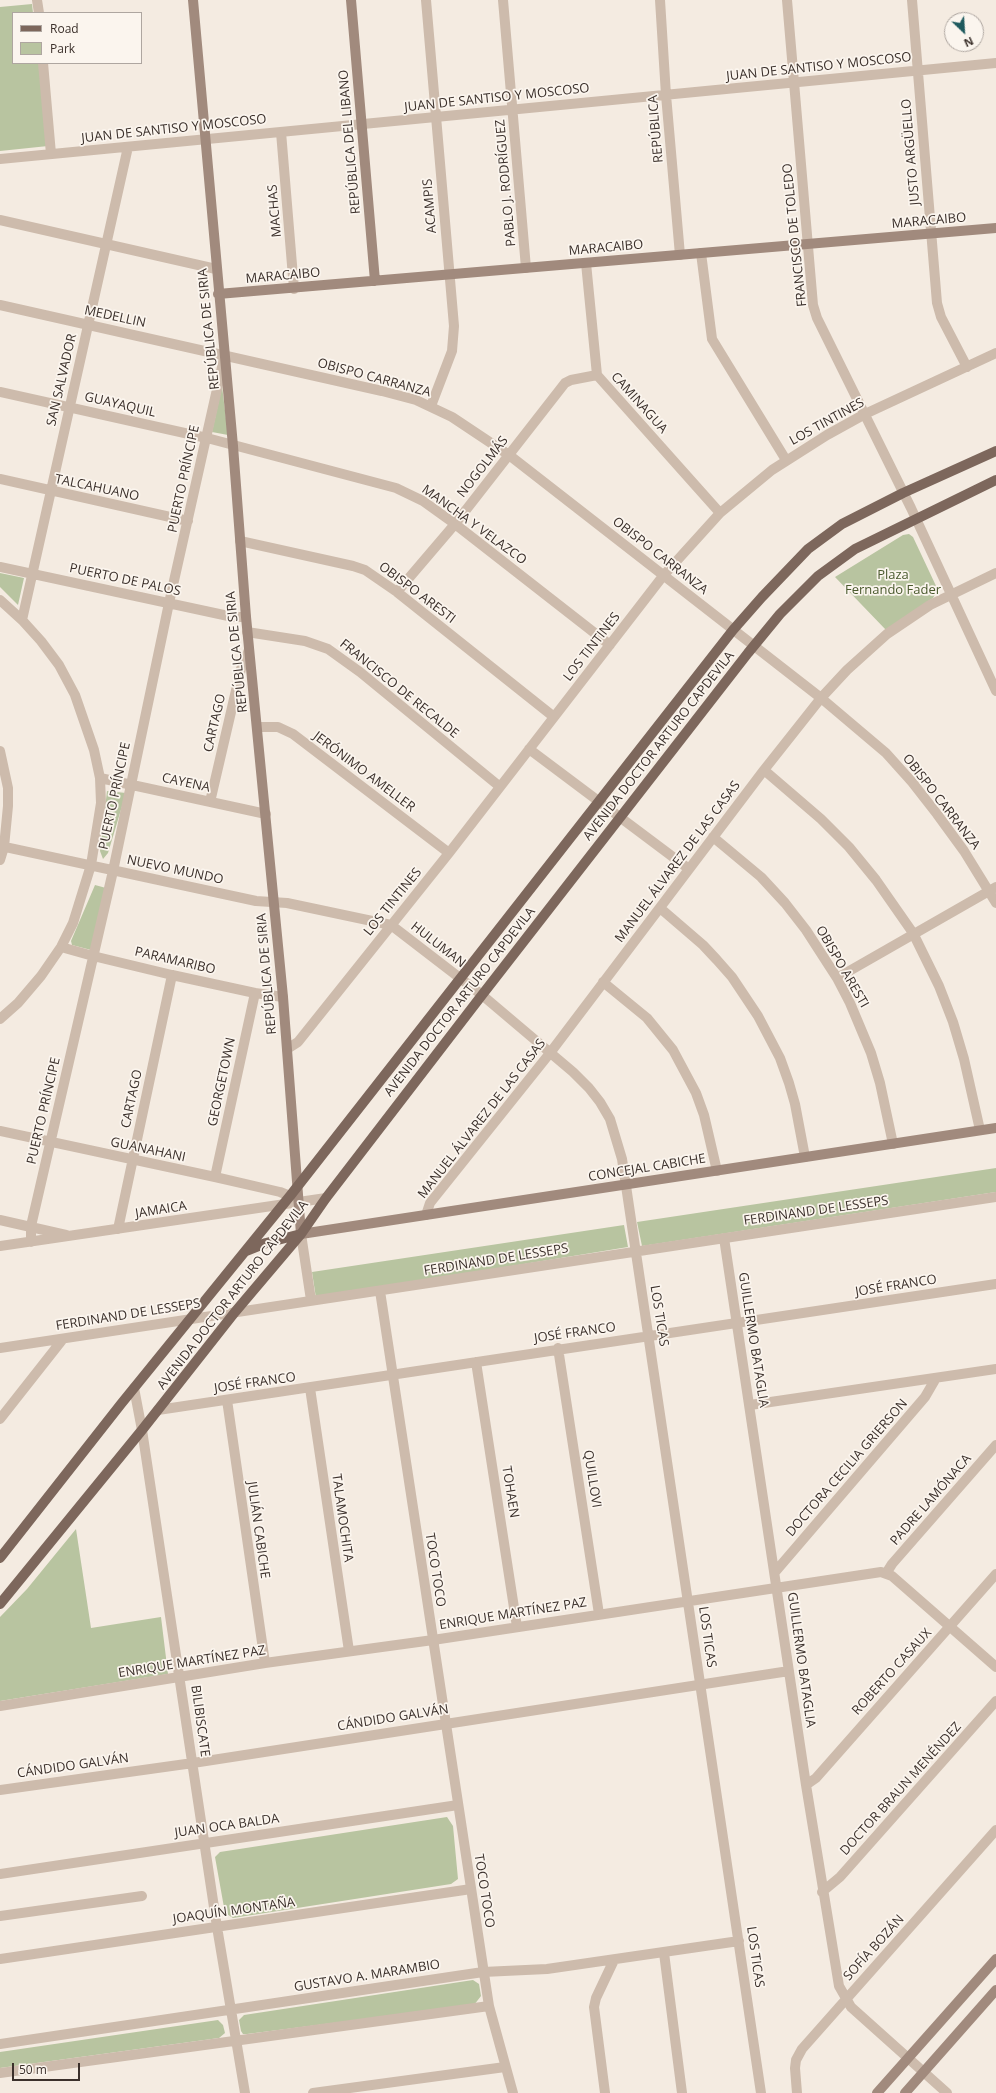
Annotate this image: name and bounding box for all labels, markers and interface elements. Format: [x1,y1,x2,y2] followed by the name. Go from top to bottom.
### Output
[12,12,142,64] legend
[944,12,984,52] north arrow
[50,20,79,37] text: Road
[962,34,976,51] text: N
[50,40,75,57] text: Park
[726,50,912,84] street label: JUAN DE SANTISO Y MOSCOSO
[336,69,364,215] street label: REPÚBLICA DEL LIBANO
[404,81,590,115] street label: JUAN DE SANTISO Y MOSCOSO
[645,95,667,163] street label: REPÚBLICA
[899,98,923,206] street label: JUSTO ARGÜELLO
[81,112,267,146] street label: JUAN DE SANTISO Y MOSCOSO
[493,119,519,247] street label: PABLO J. RODRÍGUEZ
[780,162,810,308] street label: FRANCISCO DE TOLEDO
[420,178,440,234] street label: ACAMPIS
[265,184,285,238] street label: MACHAS
[891,210,967,232] street label: MARACAIBO
[568,237,644,259] street label: MARACAIBO
[245,265,321,287] street label: MARACAIBO
[195,268,223,390] street label: REPÚBLICA DE SIRIA
[83,303,147,331] street label: MEDELLIN
[44,332,80,428] street label: SAN SALVADOR
[316,355,432,401] street label: OBISPO CARRANZA
[607,369,671,437] street label: CAMINAGUA
[83,389,157,421] street label: GUAYAQUIL
[787,395,867,449] street label: LOS TINTINES
[165,424,203,534] street label: PUERTO PRÍNCIPE
[454,433,512,501] street label: NOGOLMÁS
[53,471,141,505] street label: TALCAHUANO
[419,482,529,568] street label: MANCHA Y VELAZCO
[609,514,711,598] street label: OBISPO CARRANZA
[376,559,458,627] street label: OBISPO ARESTI
[68,561,182,599] street label: PUERTO DE PALOS
[845,567,941,598] park label: Plaza Fernando Fader
[223,591,251,713] street label: REPÚBLICA DE SIRIA
[560,610,624,684] street label: LOS TINTINES
[336,636,462,742] street label: FRANCISCO DE RECALDE
[580,648,738,844] street label: AVENIDA DOCTOR ARTURO CAPDEVILA
[201,692,229,754] street label: CARTAGO
[310,729,418,815] street label: JERÓNIMO AMELLER
[96,741,134,851] street label: PUERTO PRÍNCIPE
[899,751,983,853] street label: OBISPO CARRANZA
[160,770,212,796] street label: CAYENA
[612,778,744,946] street label: MANUEL ÁLVAREZ DE LAS CASAS
[125,852,225,888] street label: NUEVO MUNDO
[361,865,425,939] street label: LOS TINTINES
[381,904,539,1100] street label: AVENIDA DOCTOR ARTURO CAPDEVILA
[254,913,280,1035] street label: REPÚBLICA DE SIRIA
[408,919,468,971] street label: HULUMAN
[812,923,872,1011] street label: OBISPO ARESTI
[133,944,217,978] street label: PARAMARIBO
[205,1036,239,1128] street label: GEORGETOWN
[415,1036,549,1202] street label: MANUEL ÁLVAREZ DE LAS CASAS
[24,1056,64,1166] street label: PUERTO PRÍNCIPE
[118,1068,146,1130] street label: CARTAGO
[109,1134,187,1166] street label: GUANAHANI
[587,1151,707,1185] street label: CONCEJAL CABICHE
[743,1193,889,1229] street label: FERDINAND DE LESSEPS
[154,1197,312,1393] street label: AVENIDA DOCTOR ARTURO CAPDEVILA
[134,1198,188,1222] street label: JAMAICA
[423,1241,569,1279] street label: FERDINAND DE LESSEPS
[735,1271,771,1409] street label: GUILLERMO BATAGLIA
[854,1272,938,1300] street label: JOSÉ FRANCO
[646,1284,672,1348] street label: LOS TICAS
[55,1296,201,1334] street label: FERDINAND DE LESSEPS
[533,1320,617,1346] street label: JOSÉ FRANCO
[213,1370,297,1396] street label: JOSÉ FRANCO
[783,1396,911,1540] street label: DOCTORA CECILIA GRIERSON
[580,1449,604,1509] street label: QUILLOVI
[887,1451,975,1549] street label: PADRE LAMÓNACA
[498,1465,522,1519] street label: TOHAEN
[328,1473,356,1563] street label: TALAMOCHITA
[243,1480,273,1580] street label: JULIÁN CABICHE
[421,1532,449,1608] street label: TOCO TOCO
[784,1591,818,1729] street label: GUILLERMO BATAGLIA
[438,1595,588,1633] street label: ENRIQUE MARTÍNEZ PAZ
[695,1605,719,1669] street label: LOS TICAS
[849,1625,935,1719] street label: ROBERTO CASAUX
[117,1643,267,1681] street label: ENRIQUE MARTÍNEZ PAZ
[187,1684,213,1758] street label: BILIBISCATE
[336,1702,450,1734] street label: CÁNDIDO GALVÁN
[837,1719,965,1859] street label: DOCTOR BRAUN MENÉNDEZ
[16,1750,130,1782] street label: CÁNDIDO GALVÁN
[174,1811,280,1841] street label: JUAN OCA BALDA
[470,1853,498,1929] street label: TOCO TOCO
[172,1895,296,1927] street label: JOAQUÍN MONTAÑA
[840,1912,908,1984] street label: SOFÍA BOZÁN
[743,1925,767,1989] street label: LOS TICAS
[293,1957,441,1995] street label: GUSTAVO A. MARAMBIO
[14,2055,82,2081] scale bar
[19,2061,47,2078] text: 50 m

